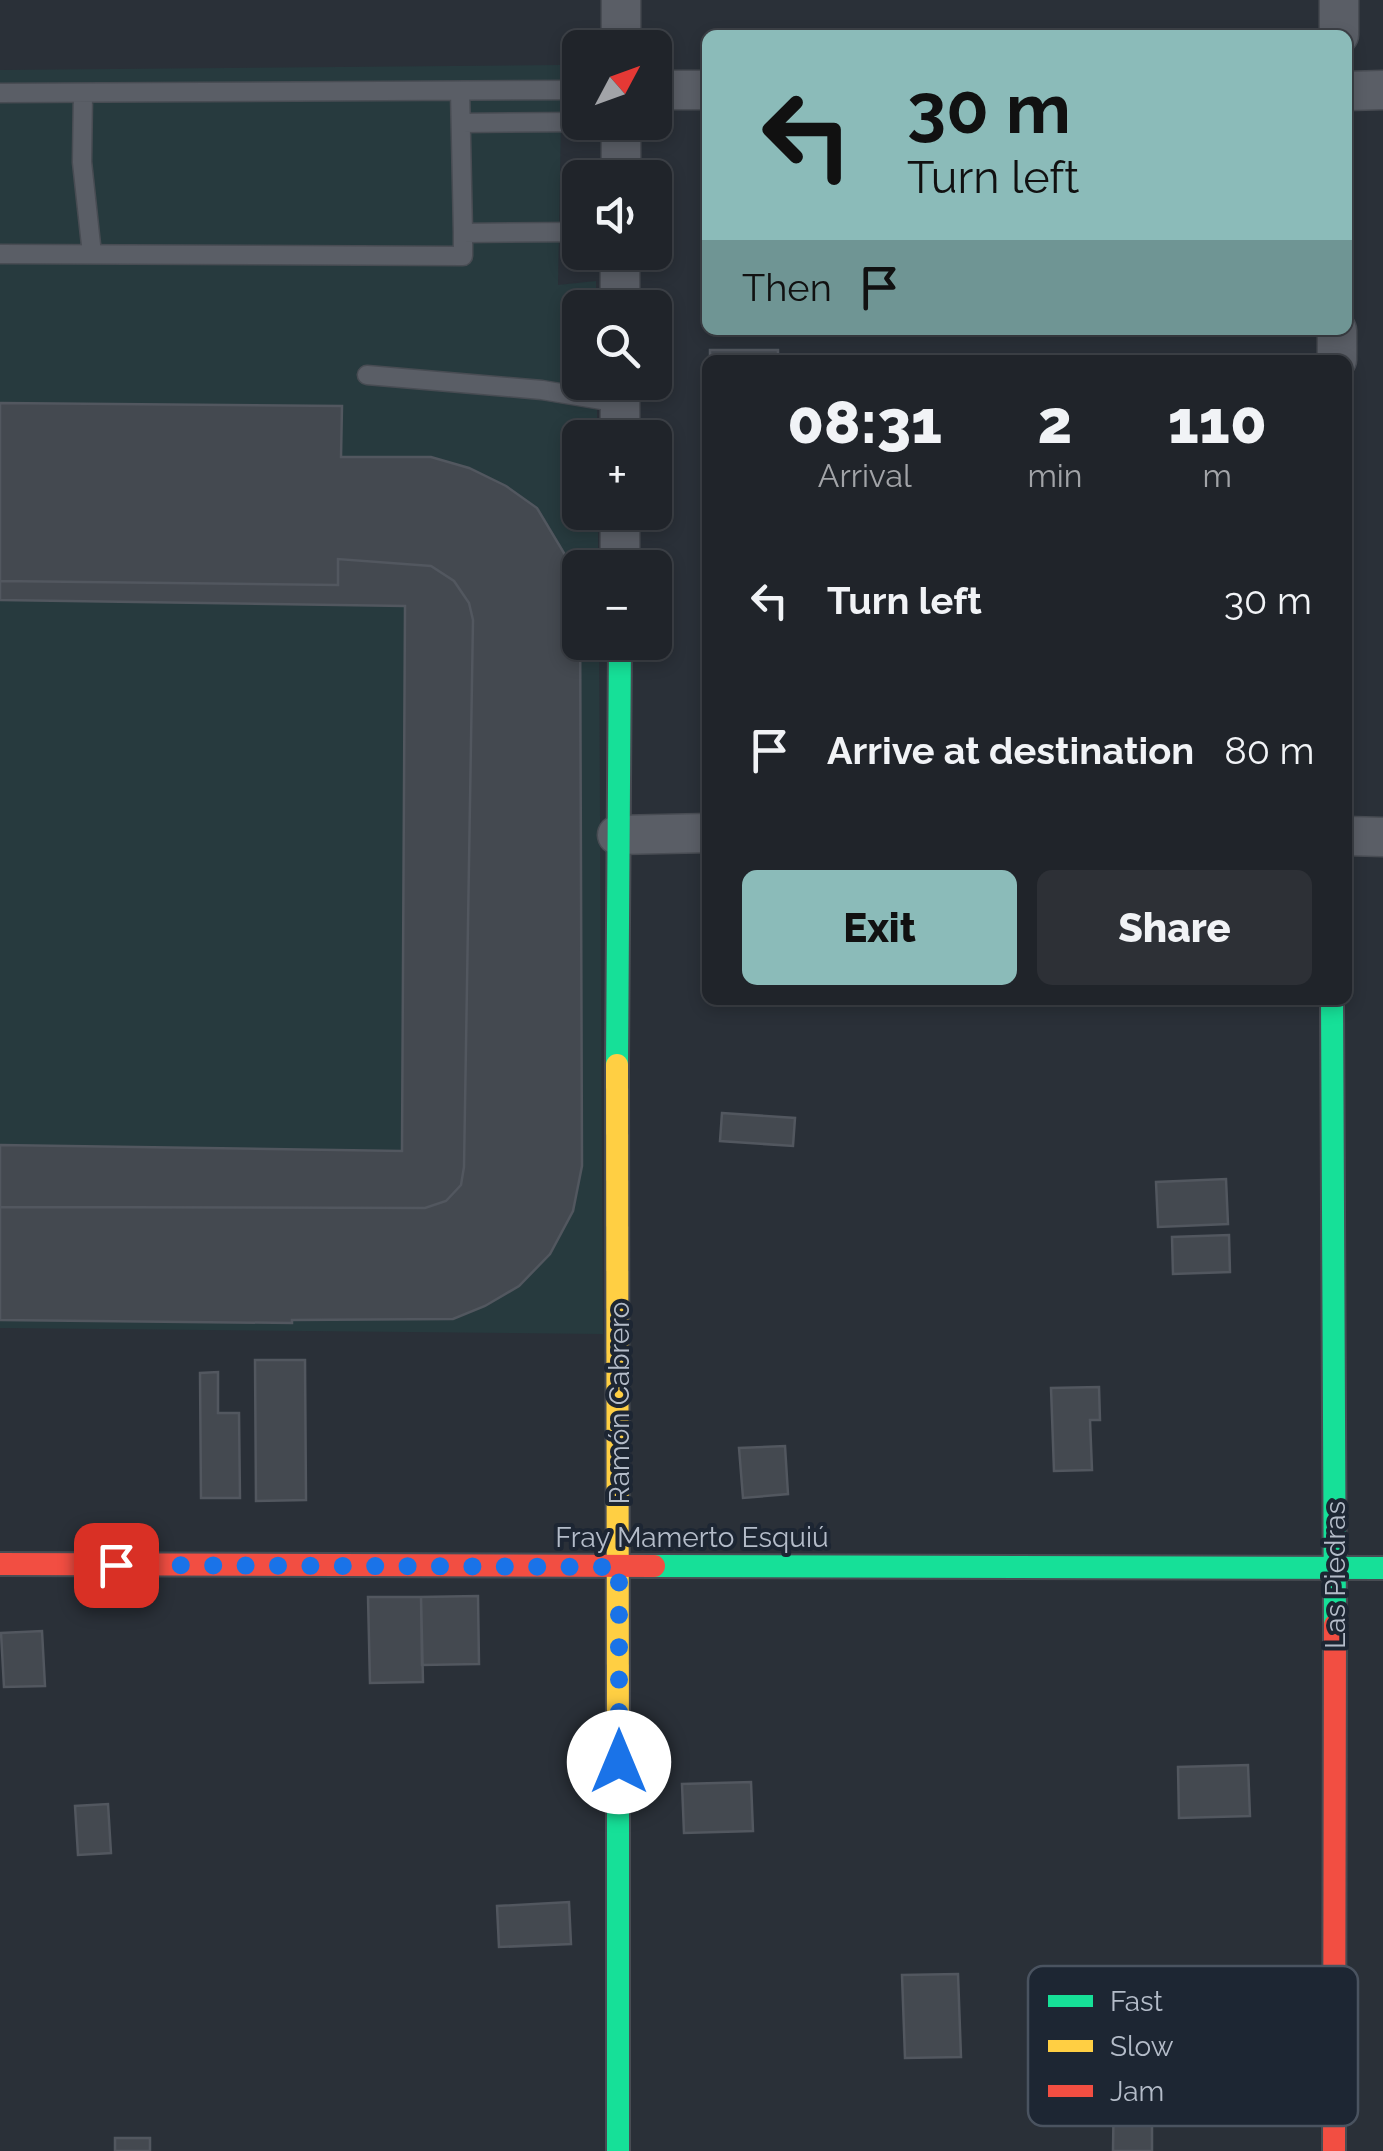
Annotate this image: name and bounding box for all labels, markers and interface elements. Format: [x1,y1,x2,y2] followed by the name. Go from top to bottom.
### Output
[562,30,672,140] north arrow
[562,30,672,660] map controls
[907,67,1071,149] text: 30 m
[742,70,872,200] icon: left
[907,151,1079,204] text: Turn left
[562,160,672,270] button: sound
[852,260,907,315] icon: arrive
[742,265,832,310] text: Then
[562,290,672,400] button: search
[787,387,942,457] text: 08:31
[1038,387,1072,457] text: 2
[1168,387,1267,457] text: 110
[562,420,672,530] button: +
[818,457,912,494] text: Arrival
[1027,457,1082,494] text: min
[1203,457,1232,494] text: m
[562,550,672,660] button: −
[742,573,797,628] icon: left
[827,578,982,623] text: Turn left
[1224,578,1312,623] text: 30 m
[742,723,797,778] icon: arrive
[827,728,1194,773] text: Arrive at destination
[1224,728,1315,773] text: 80 m
[742,870,1017,985] button: Exit
[1037,870,1312,985] button: Share
[603,1302,636,1504] street label: Ramón Cabrero
[1319,1501,1352,1649] street label: Las Piedras
[555,1521,829,1554] street label: Fray Mamerto Esquiú
[74,1523,159,1608] pin
[89,1538,144,1593] icon: arrive
[567,1710,671,1814] position arrow
[1028,1966,1358,2126] legend
[1110,1985,1163,2018] text: Fast
[1110,2030,1174,2063] text: Slow
[1110,2075,1164,2108] text: Jam

